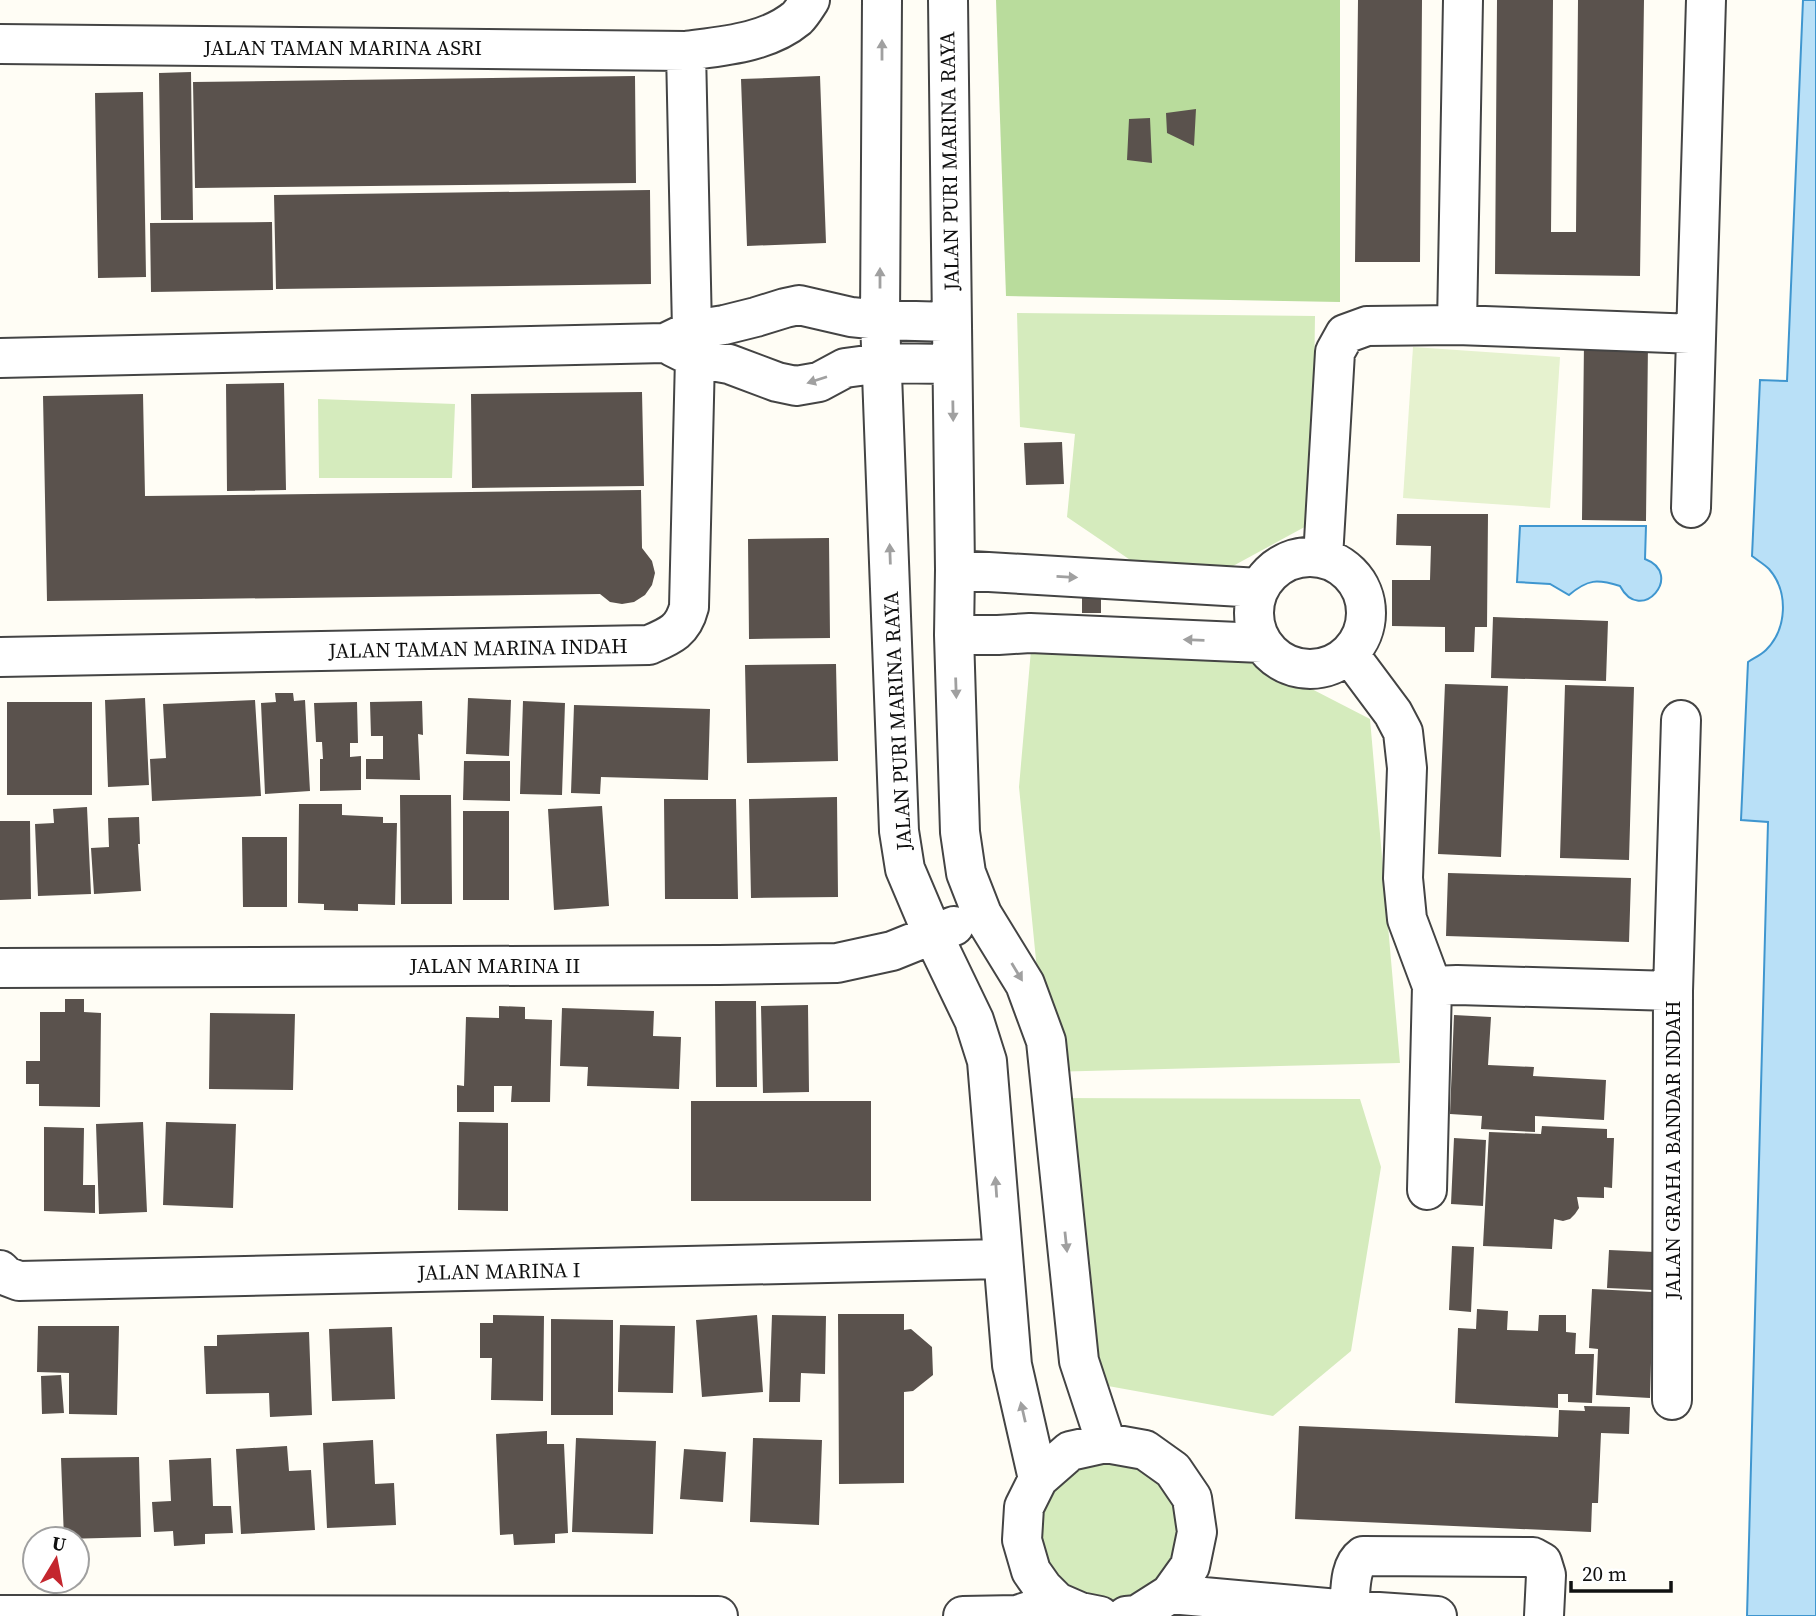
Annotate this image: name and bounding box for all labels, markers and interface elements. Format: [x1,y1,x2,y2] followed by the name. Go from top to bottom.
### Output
[932,31,966,292] street label: JALAN PURI MARINA RAYA
[203,33,482,62] street label: JALAN TAMAN MARINA ASRI
[876,39,888,61] one-way arrow
[874,266,886,288] one-way arrow
[806,376,827,386] one-way arrow
[947,400,959,422] one-way arrow
[884,543,895,565] one-way arrow
[1057,571,1079,582] one-way arrow
[876,591,918,852] street label: JALAN PURI MARINA RAYA
[327,631,628,665] street label: JALAN TAMAN MARINA INDAH
[1183,635,1205,646] one-way arrow
[950,677,961,699] one-way arrow
[409,951,580,980] street label: JALAN MARINA II
[1011,963,1024,982] one-way arrow
[1658,1001,1687,1300] street label: JALAN GRAHA BANDAR INDAH
[990,1175,1001,1197] one-way arrow
[1061,1231,1072,1253] one-way arrow
[416,1255,581,1287] street label: JALAN MARINA I
[1017,1401,1028,1423] one-way arrow
[21,1525,91,1595] north arrow
[50,1529,68,1557] text: U
[1571,1550,1671,1594] scale bar
[1582,1559,1627,1588] text: 20 m

